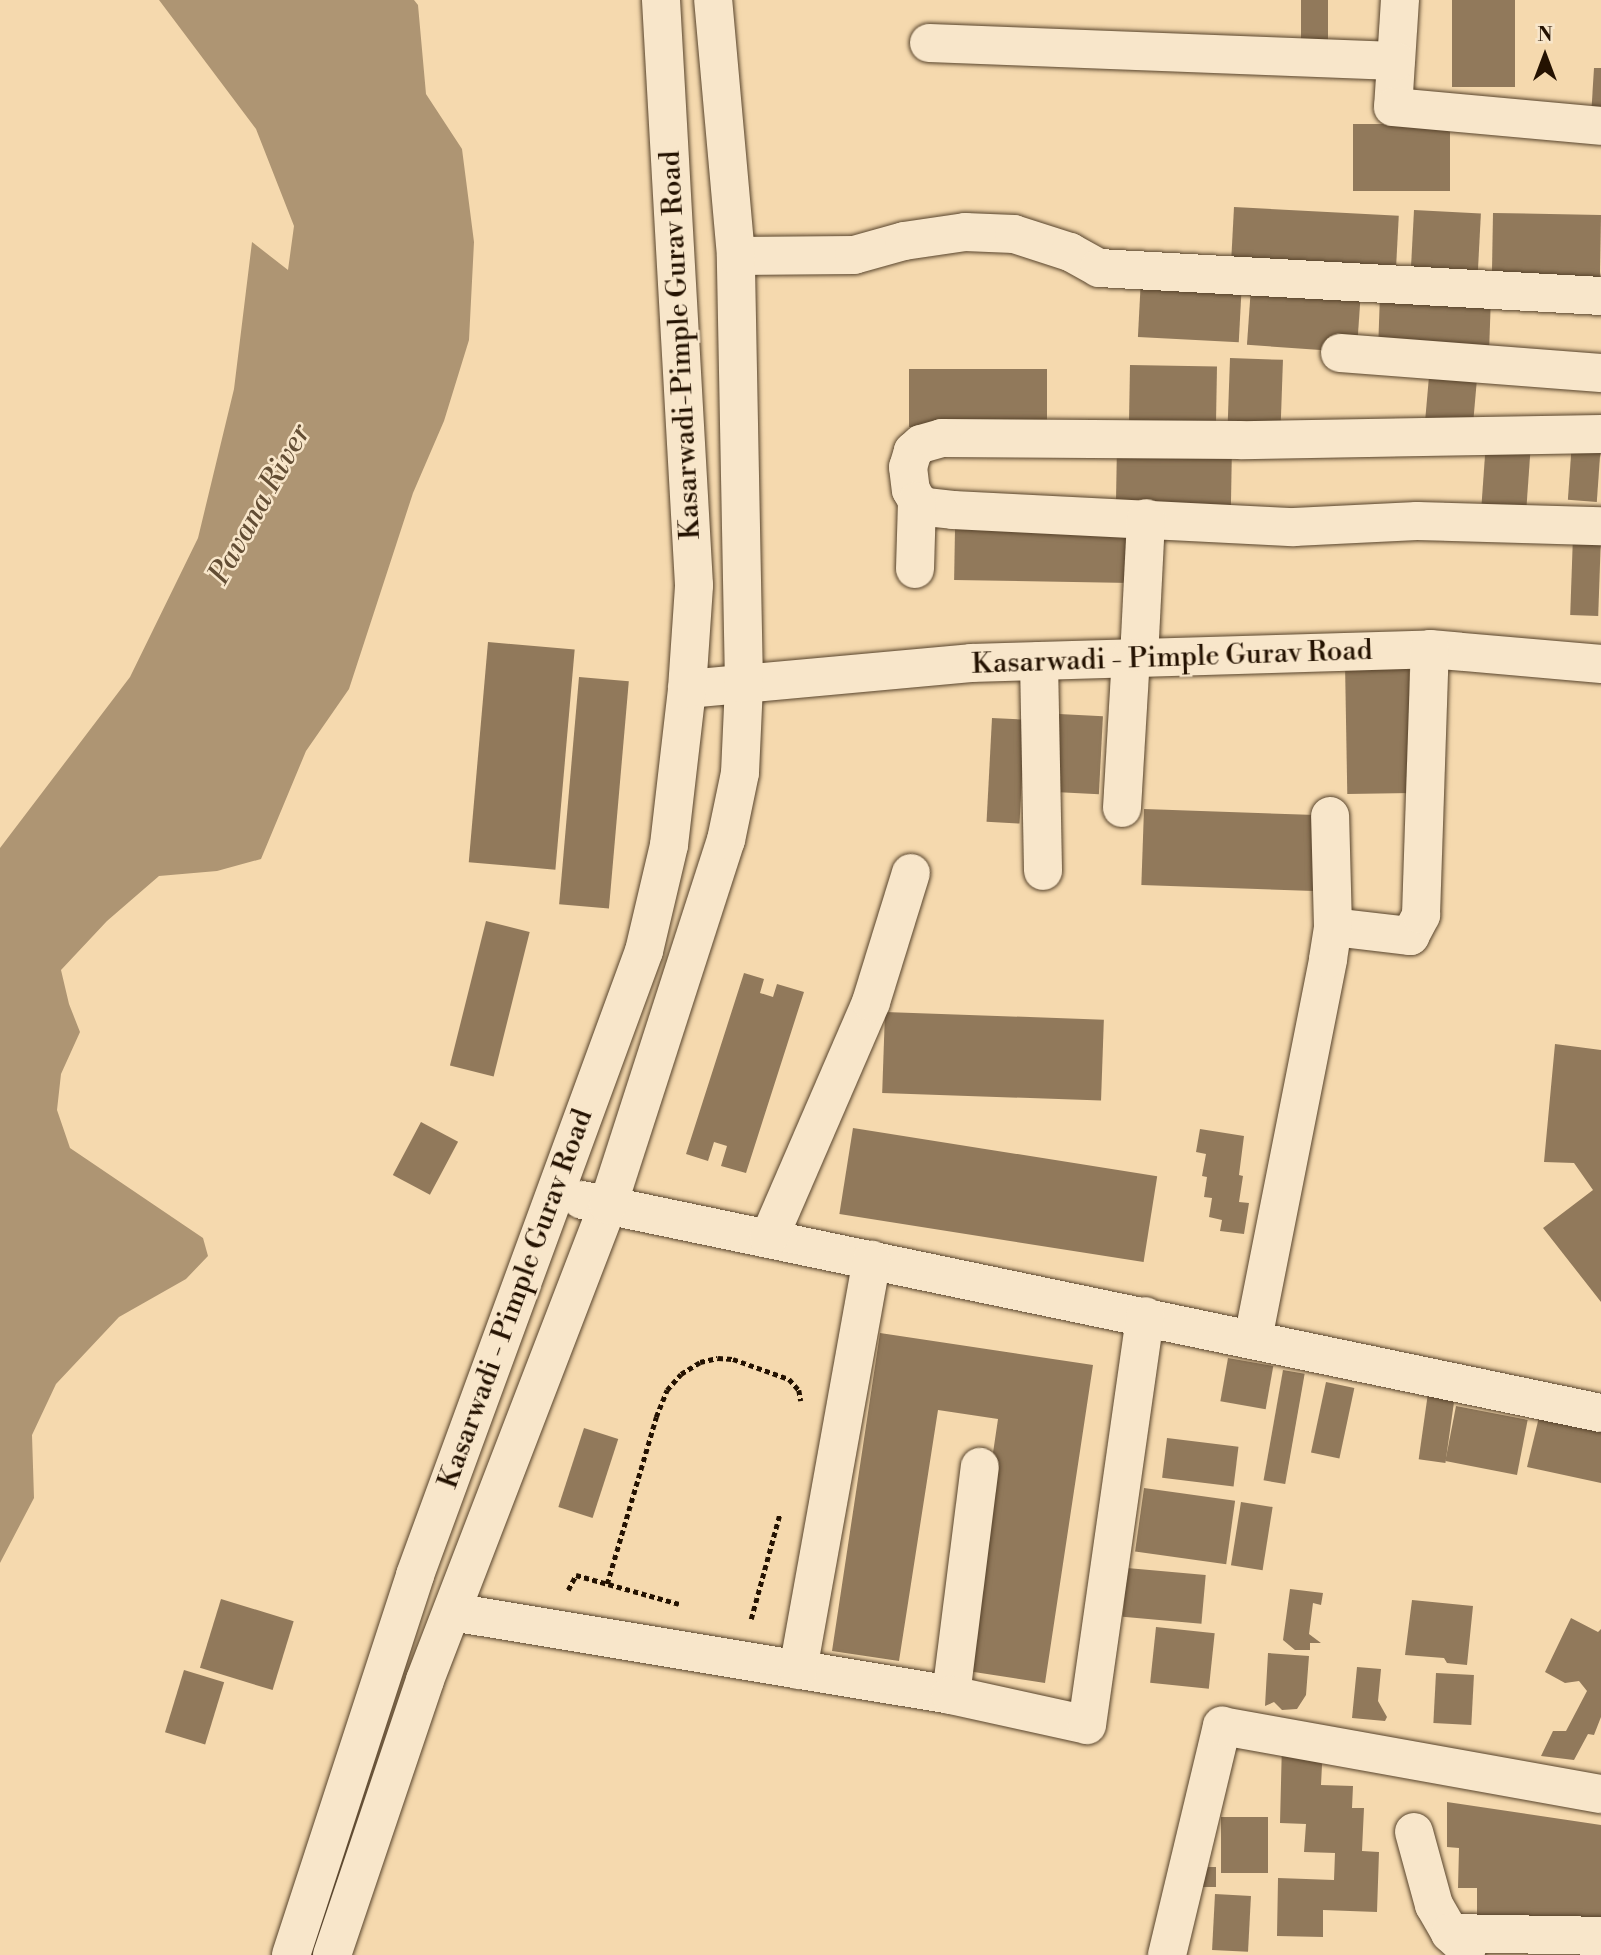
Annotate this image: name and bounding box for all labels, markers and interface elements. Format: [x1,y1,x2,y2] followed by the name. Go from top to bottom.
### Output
[1510,21,1580,91] north arrow
[1537,23,1553,47] text: N
[654,150,708,540] street label: Kasarwadi-Pimple Gurav Road
[201,418,319,590] water label: Pavana River
[971,634,1373,682] street label: Kasarwadi - Pimple Gurav Road
[432,1105,600,1493] street label: Kasarwadi - Pimple Gurav Road

